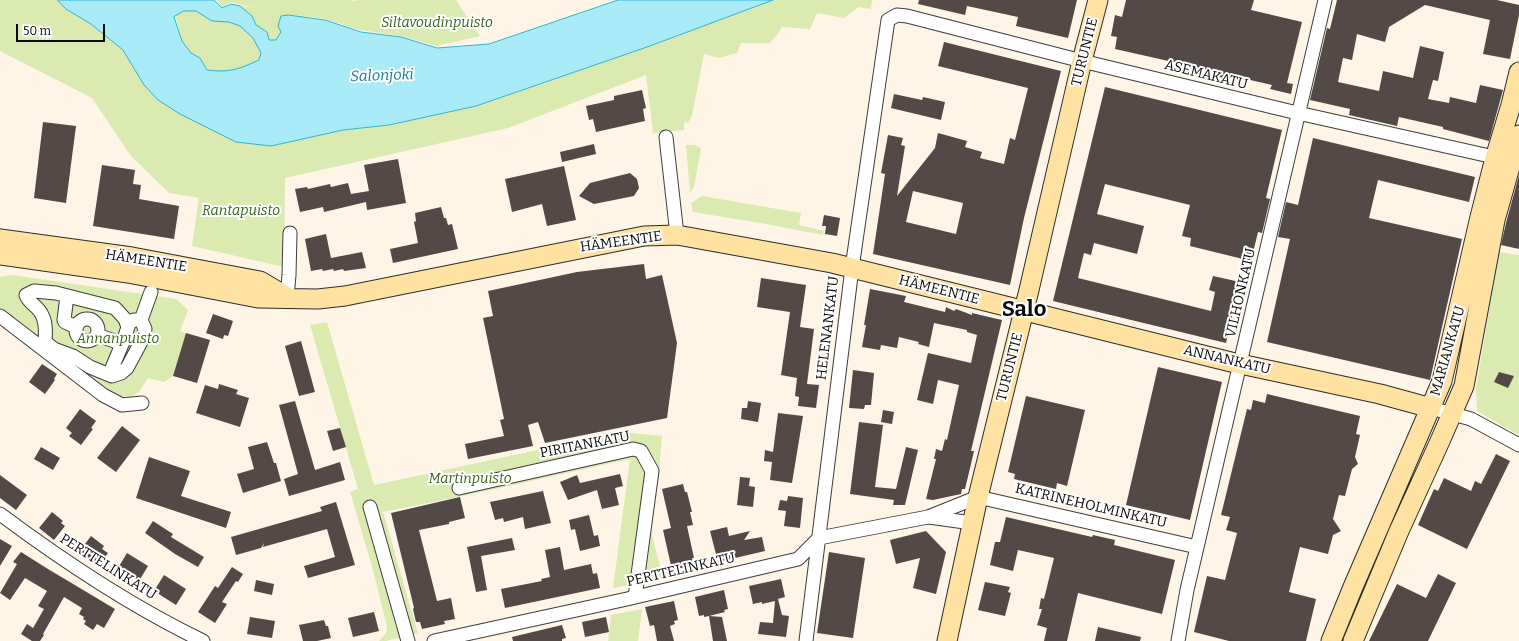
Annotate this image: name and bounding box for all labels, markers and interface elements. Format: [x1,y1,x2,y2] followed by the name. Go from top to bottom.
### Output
[381,15,493,31] park label: Siltavoudinpuisto
[18,16,107,42] scale bar
[1068,16,1102,88] street label: TURUNTIE
[23,24,51,38] text: 50 m
[1163,57,1249,93] street label: ASEMAKATU
[350,66,414,86] water label: Salonjoki
[202,203,280,219] park label: Rantapuisto
[579,228,663,256] street label: HÄMEENTIE
[104,246,188,276] street label: HÄMEENTIE
[1222,246,1260,340] street label: VILHONKATU
[897,272,981,308] street label: HÄMEENTIE
[813,275,843,381] street label: HELENANKATU
[1002,297,1046,323] district label: Salo
[1427,304,1469,398] street label: MARIANKATU
[77,331,159,347] park label: Annanpuisto
[993,331,1027,403] street label: TURUNTIE
[1182,342,1272,378] street label: ANNANKATU
[539,428,631,462] street label: PIRITANKATU
[428,471,512,487] park label: Martinpuisto
[1014,480,1168,532] street label: KATRINEHOLMINKATU
[57,530,159,604] street label: PERTTELINKATU
[625,549,737,591] street label: PERTTELINKATU

